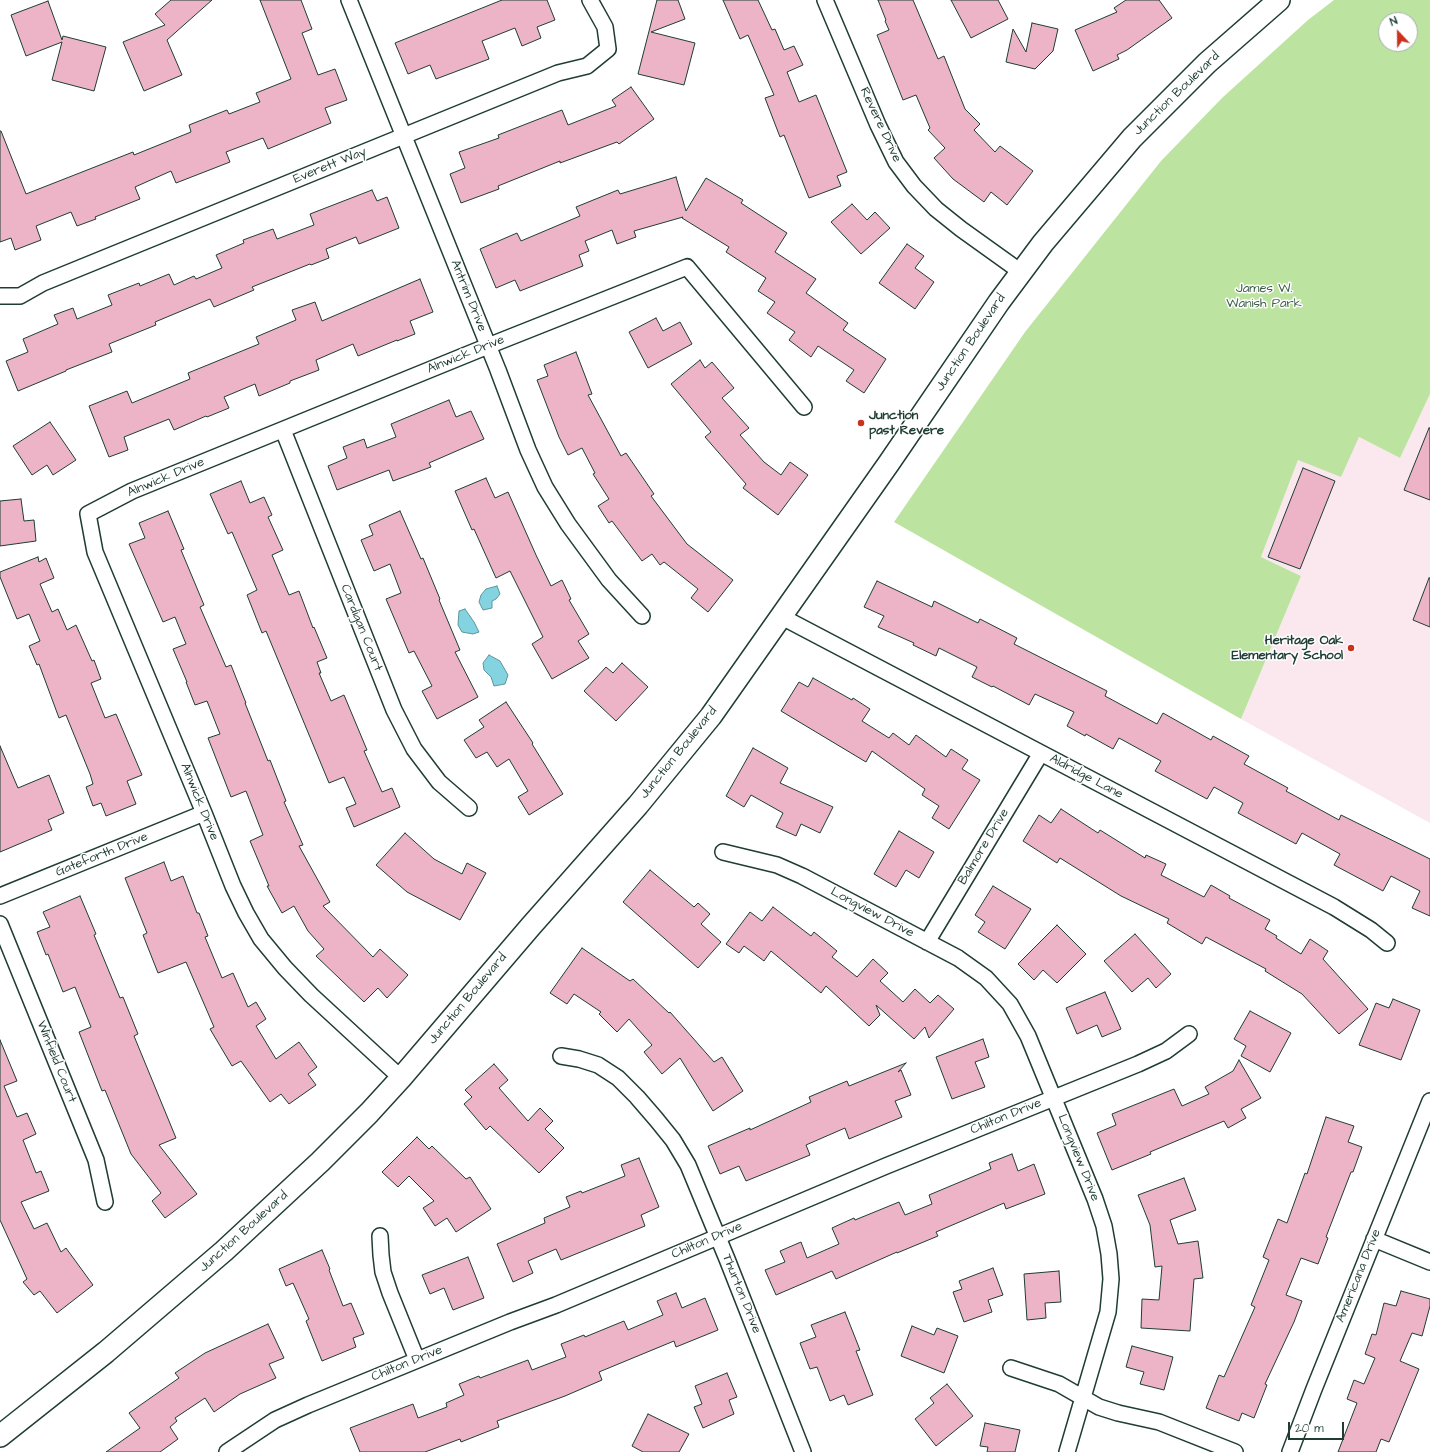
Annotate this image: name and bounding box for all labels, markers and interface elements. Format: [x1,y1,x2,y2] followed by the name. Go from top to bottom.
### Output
[1378,12,1418,52] north arrow
[1388,13,1400,30] text: N
[1131,49,1223,139] street label: Junction Boulevard
[856,85,904,165] street label: Revere Drive
[291,144,369,188] street label: Everett Way
[447,258,489,334] street label: Antrim Drive
[1226,281,1302,312] park label: James W. Wanish Park
[933,291,1009,395] street label: Junction Boulevard
[425,332,507,378] street label: Alnwick Drive
[869,408,944,439] place label: Junction past Revere
[856,418,866,428] marker: Junction past Revere
[125,455,207,501] street label: Alnwick Drive
[336,582,386,674] street label: Cardigan Court
[1232,633,1343,664] place label: Heritage Oak Elementary School
[1346,643,1356,653] marker: Heritage Oak Elementary School
[637,704,721,802] street label: Junction Boulevard
[1047,751,1125,803] street label: Aldridge Lane
[176,761,222,843] street label: Alnwick Drive
[955,806,1013,888] street label: Balmore Drive
[53,829,151,881] street label: Gateforth Drive
[828,884,916,942] street label: Longview Drive
[425,950,511,1048] street label: Junction Boulevard
[32,1019,80,1105] street label: Winfield Court
[968,1096,1044,1138] street label: Chilton Drive
[1053,1112,1103,1204] street label: Longview Drive
[196,1188,292,1276] street label: Junction Boulevard
[669,1219,745,1263] street label: Chilton Drive
[1333,1227,1385,1325] street label: Americana Drive
[718,1252,764,1336] street label: Thurton Drive
[369,1343,445,1385] street label: Chilton Drive
[1290,1414,1346,1440] scale bar
[1295,1420,1324,1437] text: 20 m

